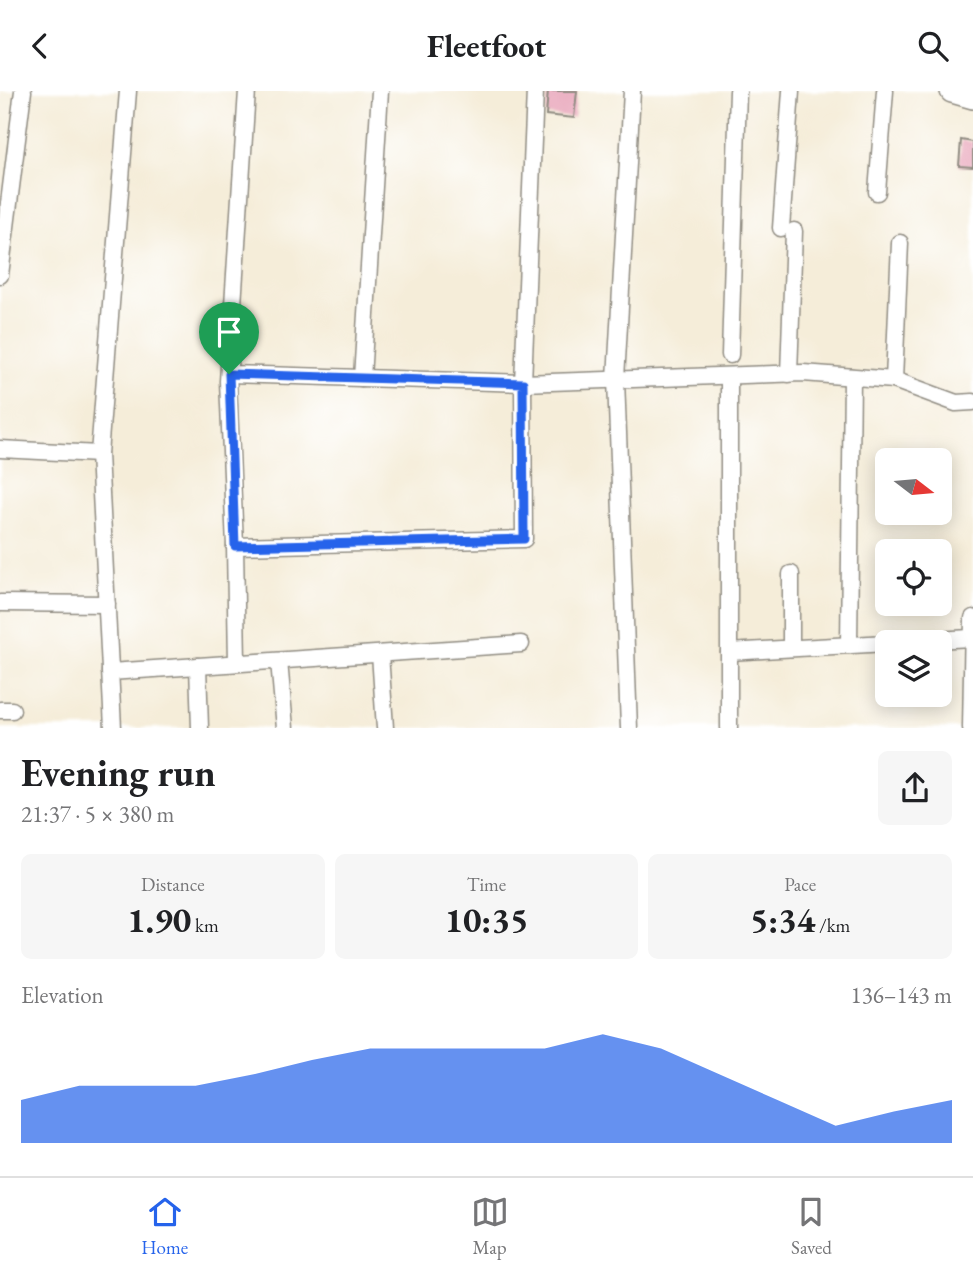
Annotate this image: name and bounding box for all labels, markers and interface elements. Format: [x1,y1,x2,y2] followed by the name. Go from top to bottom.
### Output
[427,25,546,67] text: Fleetfoot
[21,27,59,65] icon: back
[914,27,952,65] icon: search
[199,302,259,374] pin
[210,313,248,351] icon: arrive
[875,448,952,525] north arrow
[875,448,952,707] map controls
[875,539,952,616] button: locate
[875,630,952,707] button: layers
[21,748,216,797] text: Evening run
[878,751,952,825] button: share
[21,799,174,829] text: 21:37 · 5 × 380 m
[141,872,205,897] text: Distance
[467,872,506,897] text: Time
[784,872,816,897] text: Pace
[127,897,191,942] text: 1.90
[445,897,528,942] text: 10:35
[750,897,815,942] text: 5:34
[191,913,219,938] text: km
[815,913,850,938] text: /km
[21,980,104,1010] text: Elevation
[851,980,952,1010] text: 136–143 m
[141,1193,188,1260] tab: Home
[471,1193,509,1260] tab: Map
[791,1193,832,1260] tab: Saved

